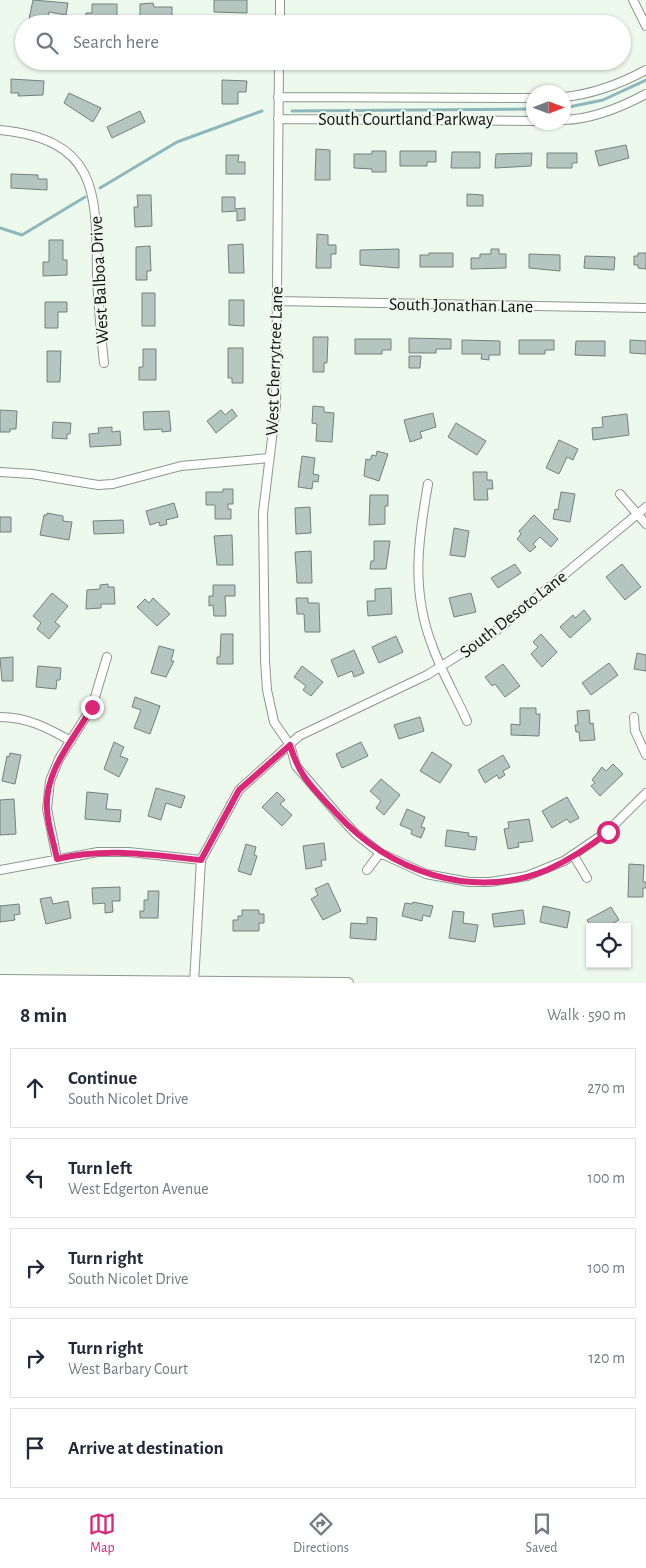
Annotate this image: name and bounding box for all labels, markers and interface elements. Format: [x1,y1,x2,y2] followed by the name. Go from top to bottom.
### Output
[15,15,631,70] search box
[33,29,61,57] icon: search
[73,33,159,52] text: Search here
[526,85,571,130] north arrow
[318,111,494,129] street label: South Courtland Parkway
[88,215,112,344] street label: West Balboa Drive
[263,286,287,436] street label: West Cherrytree Lane
[389,296,533,316] street label: South Jonathan Lane
[457,568,570,662] street label: South Desoto Lane
[81,696,104,719] route end
[597,821,620,844] route start
[586,923,631,968] map controls
[586,923,631,968] button: locate
[20,1005,67,1026] text: 8 min
[547,1007,626,1023] text: Walk · 590 m
[68,1069,137,1088] text: Continue
[21,1074,49,1102] icon: ahead
[587,1080,625,1096] text: 270 m
[68,1091,188,1107] text: South Nicolet Drive
[68,1159,132,1178] text: Turn left
[21,1164,49,1192] icon: left
[587,1170,625,1186] text: 100 m
[68,1181,209,1197] text: West Edgerton Avenue
[68,1249,143,1268] text: Turn right
[21,1254,49,1282] icon: right
[587,1260,625,1276] text: 100 m
[68,1271,188,1287] text: South Nicolet Drive
[68,1339,143,1358] text: Turn right
[21,1344,49,1372] icon: right
[588,1350,625,1366] text: 120 m
[68,1361,188,1377] text: West Barbary Court
[21,1434,49,1462] icon: arrive
[68,1439,224,1458] text: Arrive at destination
[88,1510,116,1557] tab: Map
[293,1510,349,1557] tab: Directions
[526,1510,558,1557] tab: Saved

